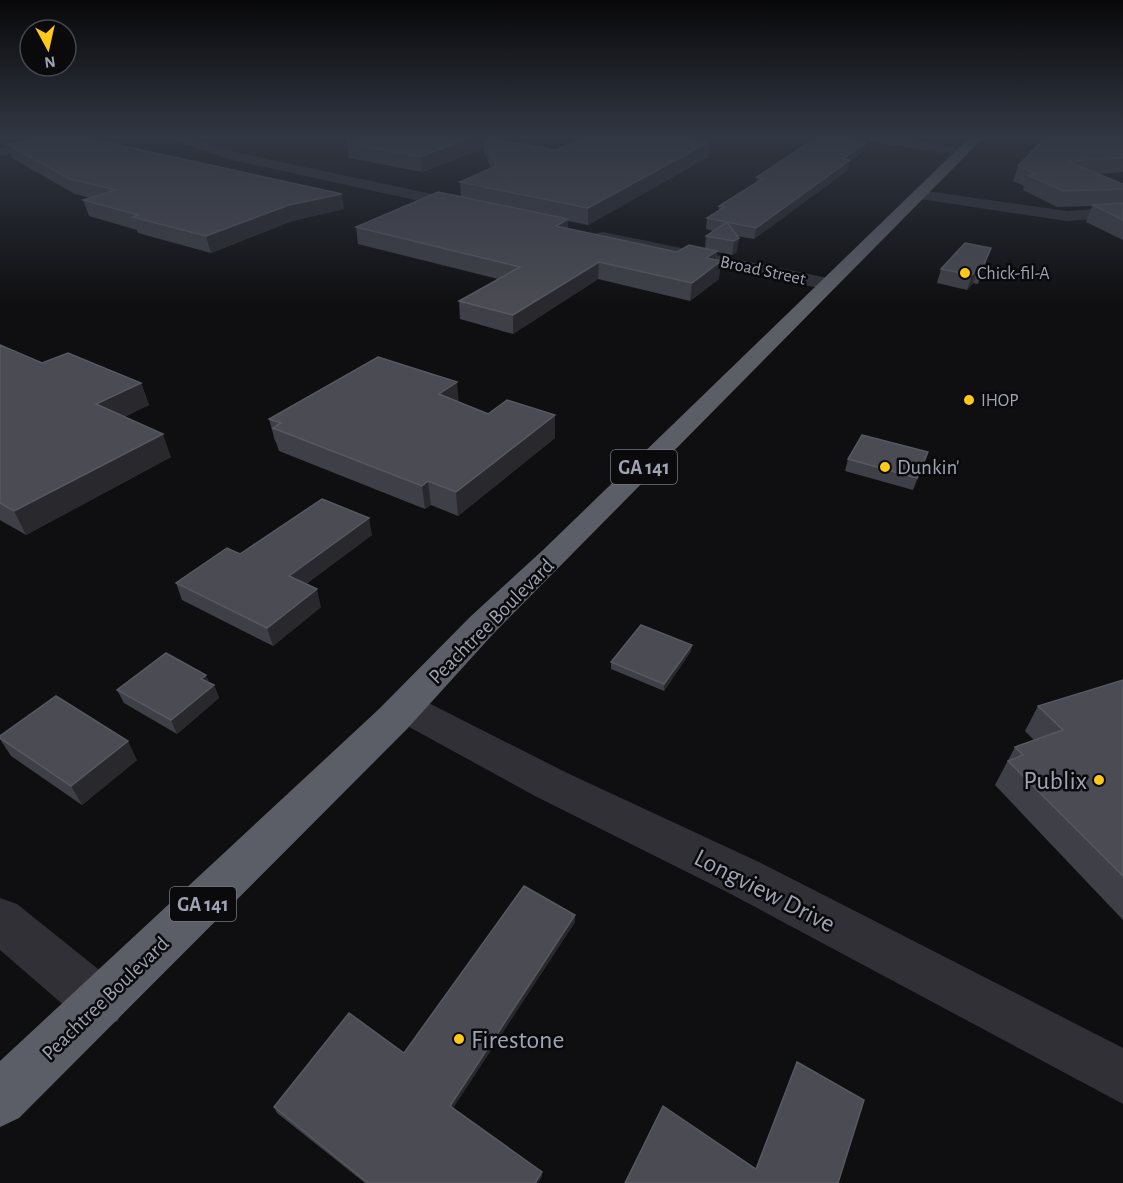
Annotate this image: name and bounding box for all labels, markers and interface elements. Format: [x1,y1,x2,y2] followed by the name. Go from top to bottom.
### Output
[18,18,78,78] north arrow
[43,53,57,71] text: N
[718,253,808,289] street label: Broad Street
[977,265,1050,283] place label: Chick-fil-A
[958,266,972,280] marker: Chick-fil-A
[981,392,1019,410] place label: IHOP
[962,393,976,407] marker: IHOP
[611,450,677,484] road number: GA 141
[897,457,960,478] place label: Dunkin'
[878,460,892,474] marker: Dunkin'
[425,555,558,688] street label: Peachtree Boulevard
[1023,768,1087,794] place label: Publix
[1092,773,1106,787] marker: Publix
[690,844,839,937] street label: Longview Drive
[170,887,236,921] road number: GA 141
[38,933,173,1064] street label: Peachtree Boulevard
[471,1027,564,1053] place label: Firestone
[452,1032,466,1046] marker: Firestone

